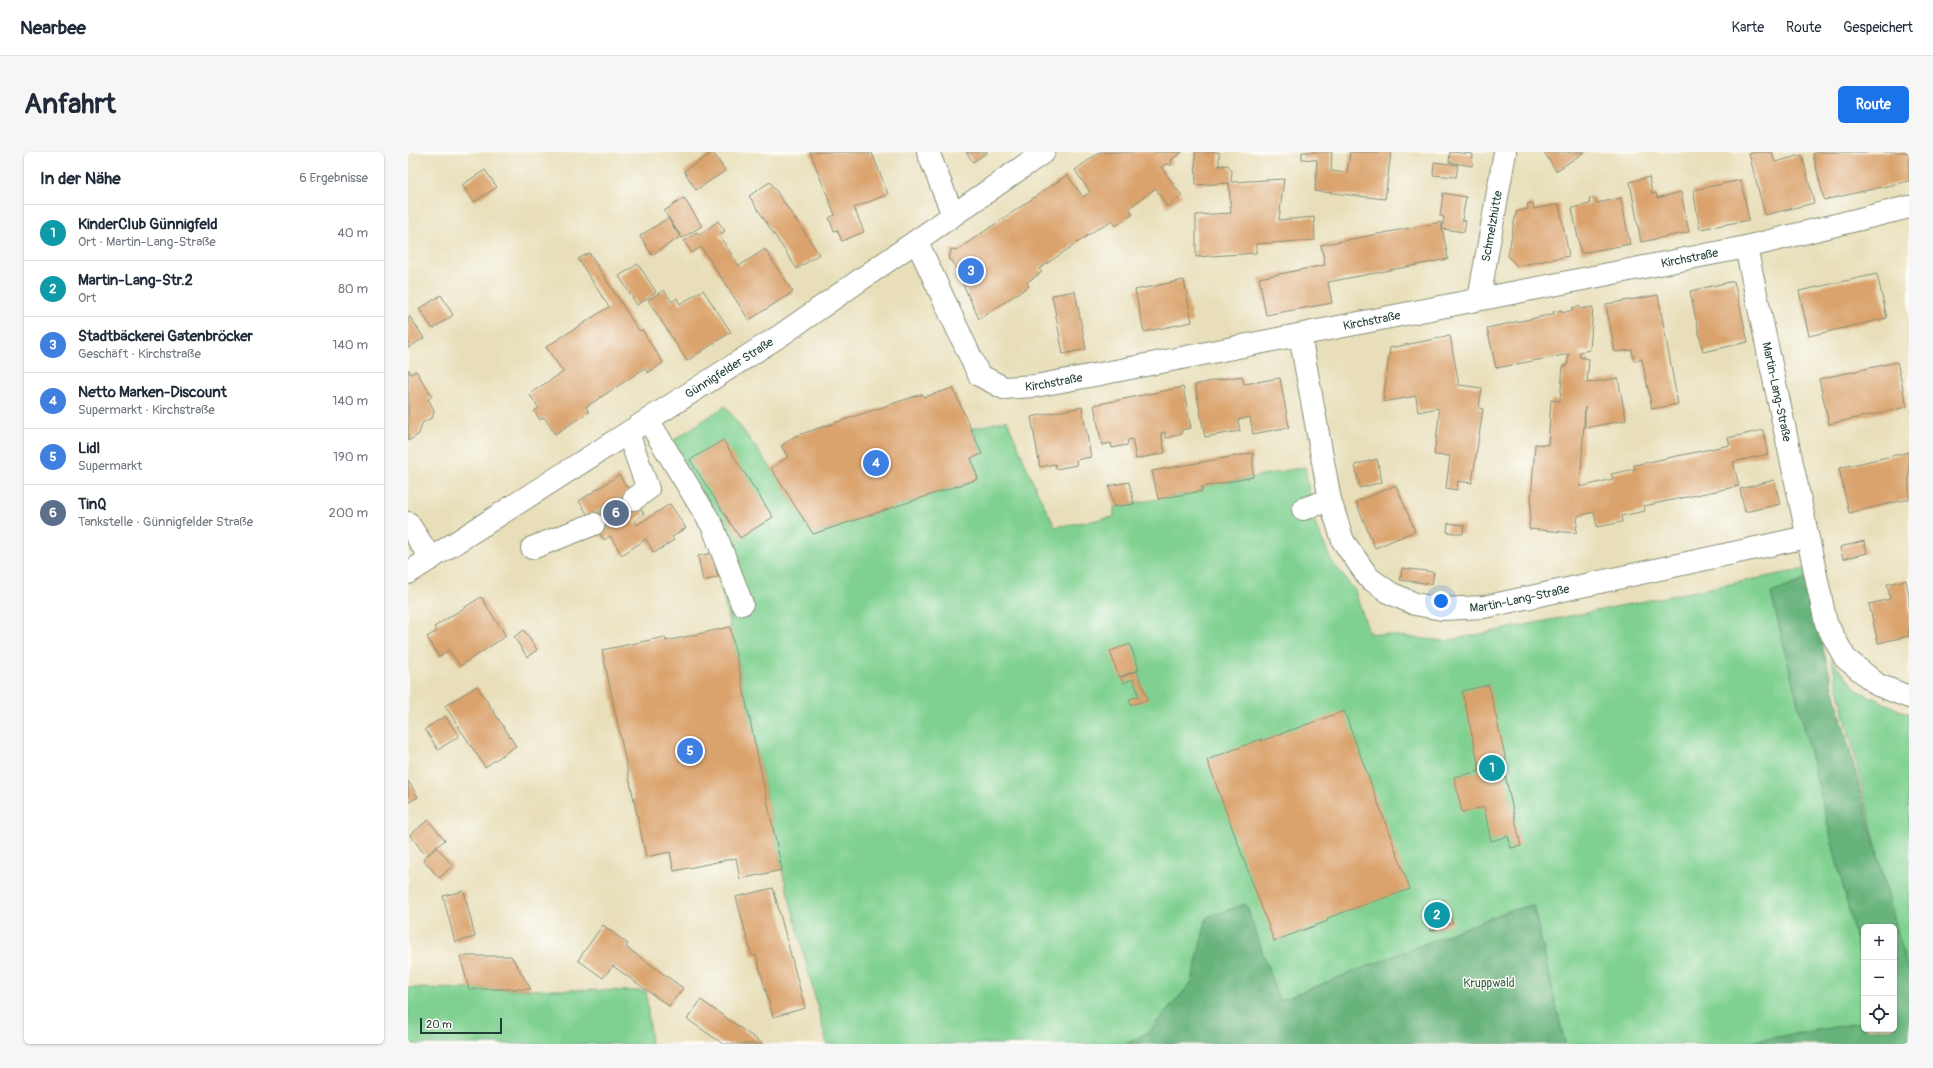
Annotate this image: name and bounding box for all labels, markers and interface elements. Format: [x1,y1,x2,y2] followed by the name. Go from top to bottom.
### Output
[20,16,86,40] text: Nearbee
[1732,19,1764,36] text: Karte
[1786,19,1821,36] text: Route
[1843,19,1913,36] text: Gespeichert
[1838,86,1909,123] button: Route
[24,87,116,122] text: Anfahrt
[40,168,121,189] text: In der Nähe
[299,170,368,186] text: 6 Ergebnisse
[1478,189,1506,263] street label: Schmelzhütte
[78,215,218,234] text: KinderClub Günnigfeld
[50,225,56,241] text: 1
[337,225,368,241] text: 40 m
[78,234,216,250] text: Ort · Martin-Lang-Straße
[1660,245,1720,271] street label: Kirchstraße
[958,256,984,286] pin: 3
[78,271,193,290] text: Martin-Lang-Str.2
[49,281,57,297] text: 2
[338,281,368,297] text: 80 m
[78,290,96,306] text: Ort
[1342,308,1402,334] street label: Kirchstraße
[78,327,253,346] text: Stadtbäckerei Gatenbröcker
[682,334,776,402] street label: Günnigfelder Straße
[49,337,57,353] text: 3
[332,337,368,353] text: 140 m
[1759,341,1795,443] street label: Martin-Lang-Straße
[78,346,201,362] text: Geschäft · Kirchstraße
[1025,370,1084,394] street label: Kirchstraße
[78,383,227,402] text: Netto Marken-Discount
[49,393,57,409] text: 4
[332,393,368,409] text: 140 m
[78,402,215,418] text: Supermarkt · Kirchstraße
[78,439,100,458] text: Lidl
[863,448,889,478] pin: 4
[49,449,57,465] text: 5
[333,449,368,465] text: 190 m
[78,458,142,474] text: Supermarkt
[78,495,107,514] text: TinQ
[603,498,629,528] pin: 6
[49,505,57,521] text: 6
[329,505,368,521] text: 200 m
[78,514,253,530] text: Tankstelle · Günnigfelder Straße
[1469,581,1571,615] street label: Martin-Lang-Straße
[1431,591,1451,611] your location
[677,736,703,766] pin: 5
[1479,753,1505,783] pin: 1
[1424,900,1450,930] pin: 2
[1861,924,1897,1032] map controls
[1861,924,1897,960] button: +
[1861,960,1897,996] button: −
[1463,976,1515,991] park label: Kruppwald
[1861,996,1897,1032] button: locate
[420,1016,502,1035] scale bar
[426,1018,452,1031] text: 20 m

